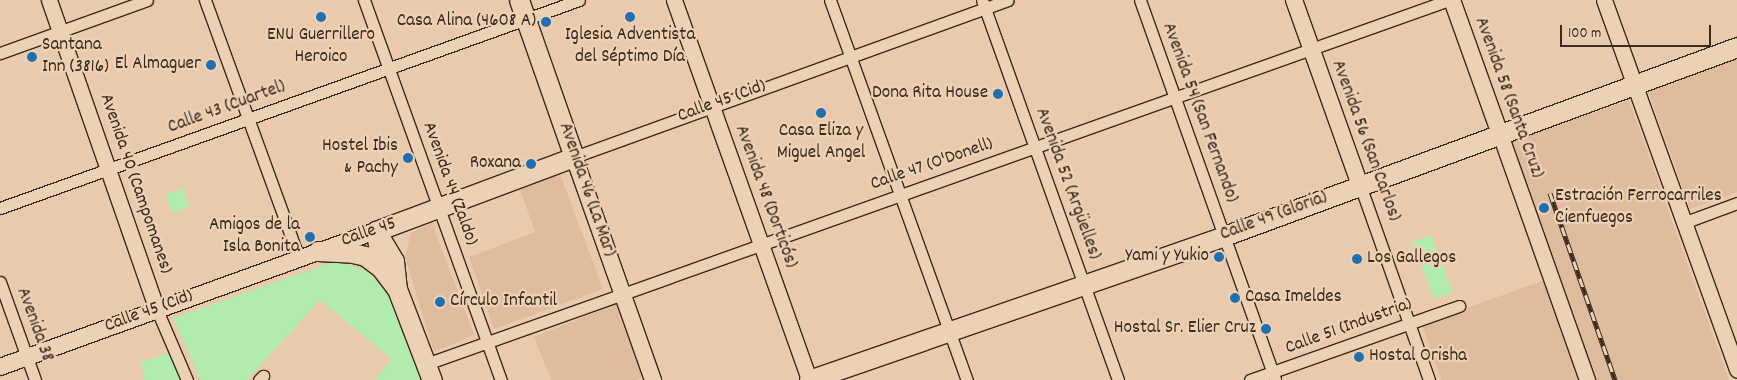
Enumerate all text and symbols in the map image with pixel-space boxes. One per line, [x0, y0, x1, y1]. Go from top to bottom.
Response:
marker: ENU Guerrillero Heroico [315, 11, 327, 23]
place label: Casa Alina (4608 A) [397, 11, 536, 33]
marker: Iglesia Adventista del Séptimo Día [624, 11, 636, 23]
street label: Avenida 58 (Santa Cruz) [1468, 14, 1548, 182]
scale bar [1562, 15, 1713, 47]
marker: Casa Alina (4608 A) [540, 16, 552, 28]
street label: Avenida 54 (San Fernando) [1156, 20, 1242, 206]
text: 100 m [1568, 23, 1601, 45]
place label: ENU Guerrillero Heroico [267, 25, 375, 69]
place label: Iglesia Adventista del Séptimo Día [565, 25, 695, 69]
place label: Santana Inn (3816) [42, 35, 109, 79]
marker: Santana Inn (3816) [26, 51, 38, 63]
place label: El Almaguer [115, 54, 201, 76]
street label: Avenida 56 (San Carlos) [1325, 57, 1405, 225]
marker: El Almaguer [205, 59, 217, 71]
street label: Calle 45 (Cid) [675, 75, 769, 129]
street label: Calle 43 (Cuartel) [165, 76, 289, 140]
place label: Dona Rita House [872, 83, 988, 105]
marker: Dona Rita House [992, 88, 1004, 100]
street label: Avenida 40 (Campomanes) [93, 91, 177, 277]
street label: Avenida 52 (Argüelles) [1029, 105, 1105, 263]
marker: Casa Eliza y Miguel Angel [815, 107, 827, 119]
street label: Avenida 44 (Zaldo) [416, 119, 482, 249]
street label: Avenida 46 (La Mar) [552, 120, 620, 260]
place label: Casa Eliza y Miguel Angel [777, 121, 865, 165]
street label: Avenida 48 (Dorticós) [729, 122, 801, 272]
street label: Calle 47 (O'Donell) [868, 133, 996, 197]
place label: Hostel Ibis & Pachy [322, 136, 398, 180]
marker: Hostel Ibis & Pachy [402, 152, 414, 164]
place label: Roxana [470, 153, 521, 175]
marker: Roxana [525, 158, 537, 170]
place label: Estración Ferrocarriles Cienfuegos [1555, 186, 1722, 230]
street label: Calle 49 (Gloria) [1217, 187, 1331, 247]
marker: Estración Ferrocarriles Cienfuegos [1537, 201, 1551, 215]
street label: Calle 45 [338, 213, 400, 253]
place label: Amigos de la Isla Bonita [209, 215, 300, 259]
marker: Amigos de la Isla Bonita [304, 231, 316, 243]
place label: Yami y Yukio [1125, 246, 1209, 268]
place label: Los Gallegos [1367, 248, 1456, 270]
marker: Yami y Yukio [1213, 251, 1225, 263]
marker: Los Gallegos [1351, 253, 1363, 265]
street label: Avenida 38 [10, 285, 58, 365]
street label: Calle 45 (Cid) [102, 285, 196, 339]
place label: Casa Imeldes [1245, 287, 1342, 309]
place label: Círculo Infantil [450, 291, 557, 313]
marker: Casa Imeldes [1229, 292, 1241, 304]
street label: Calle 51 (Industria) [1283, 294, 1415, 360]
marker: Círculo Infantil [434, 296, 446, 308]
place label: Hostal Sr. Elier Cruz [1114, 318, 1256, 340]
marker: Hostal Sr. Elier Cruz [1260, 323, 1272, 335]
place label: Hostal Orisha [1369, 346, 1467, 368]
marker: Hostal Orisha [1353, 351, 1365, 363]

